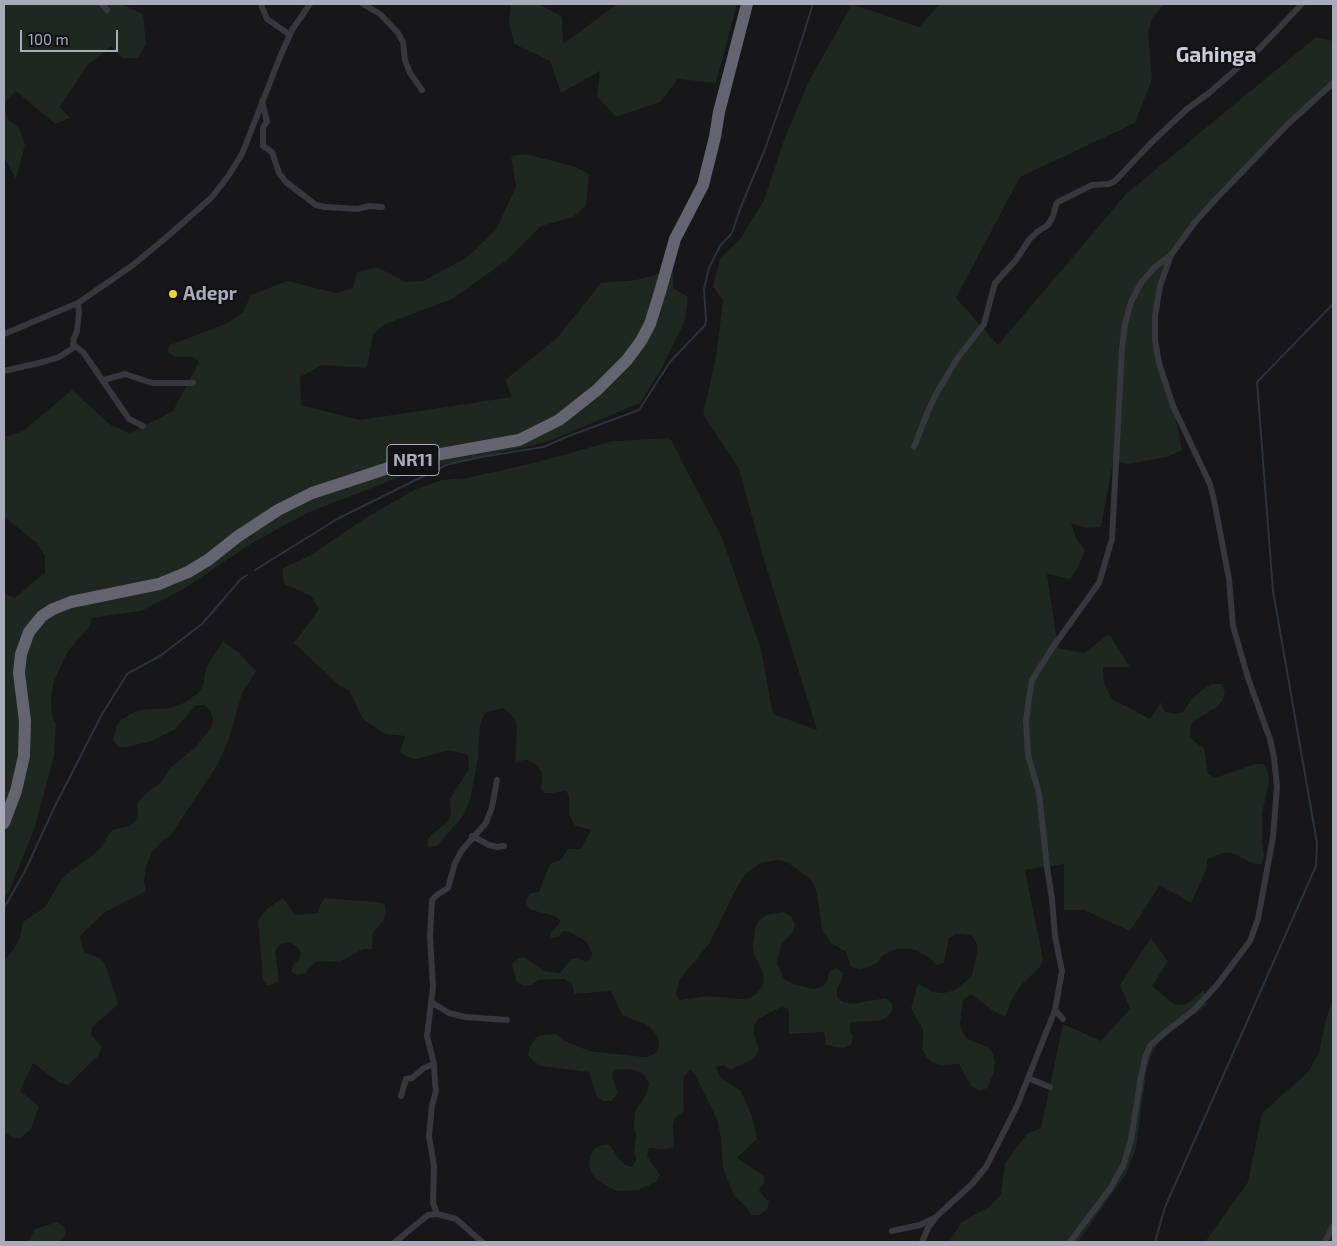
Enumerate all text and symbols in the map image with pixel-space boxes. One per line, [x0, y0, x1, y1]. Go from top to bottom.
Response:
scale bar [22, 20, 120, 52]
text: 100 m [28, 30, 69, 48]
district label: Gahinga [1176, 42, 1256, 68]
place label: Adepr [183, 283, 237, 305]
marker: Adepr [167, 288, 179, 300]
road number: NR11 [387, 444, 439, 476]

